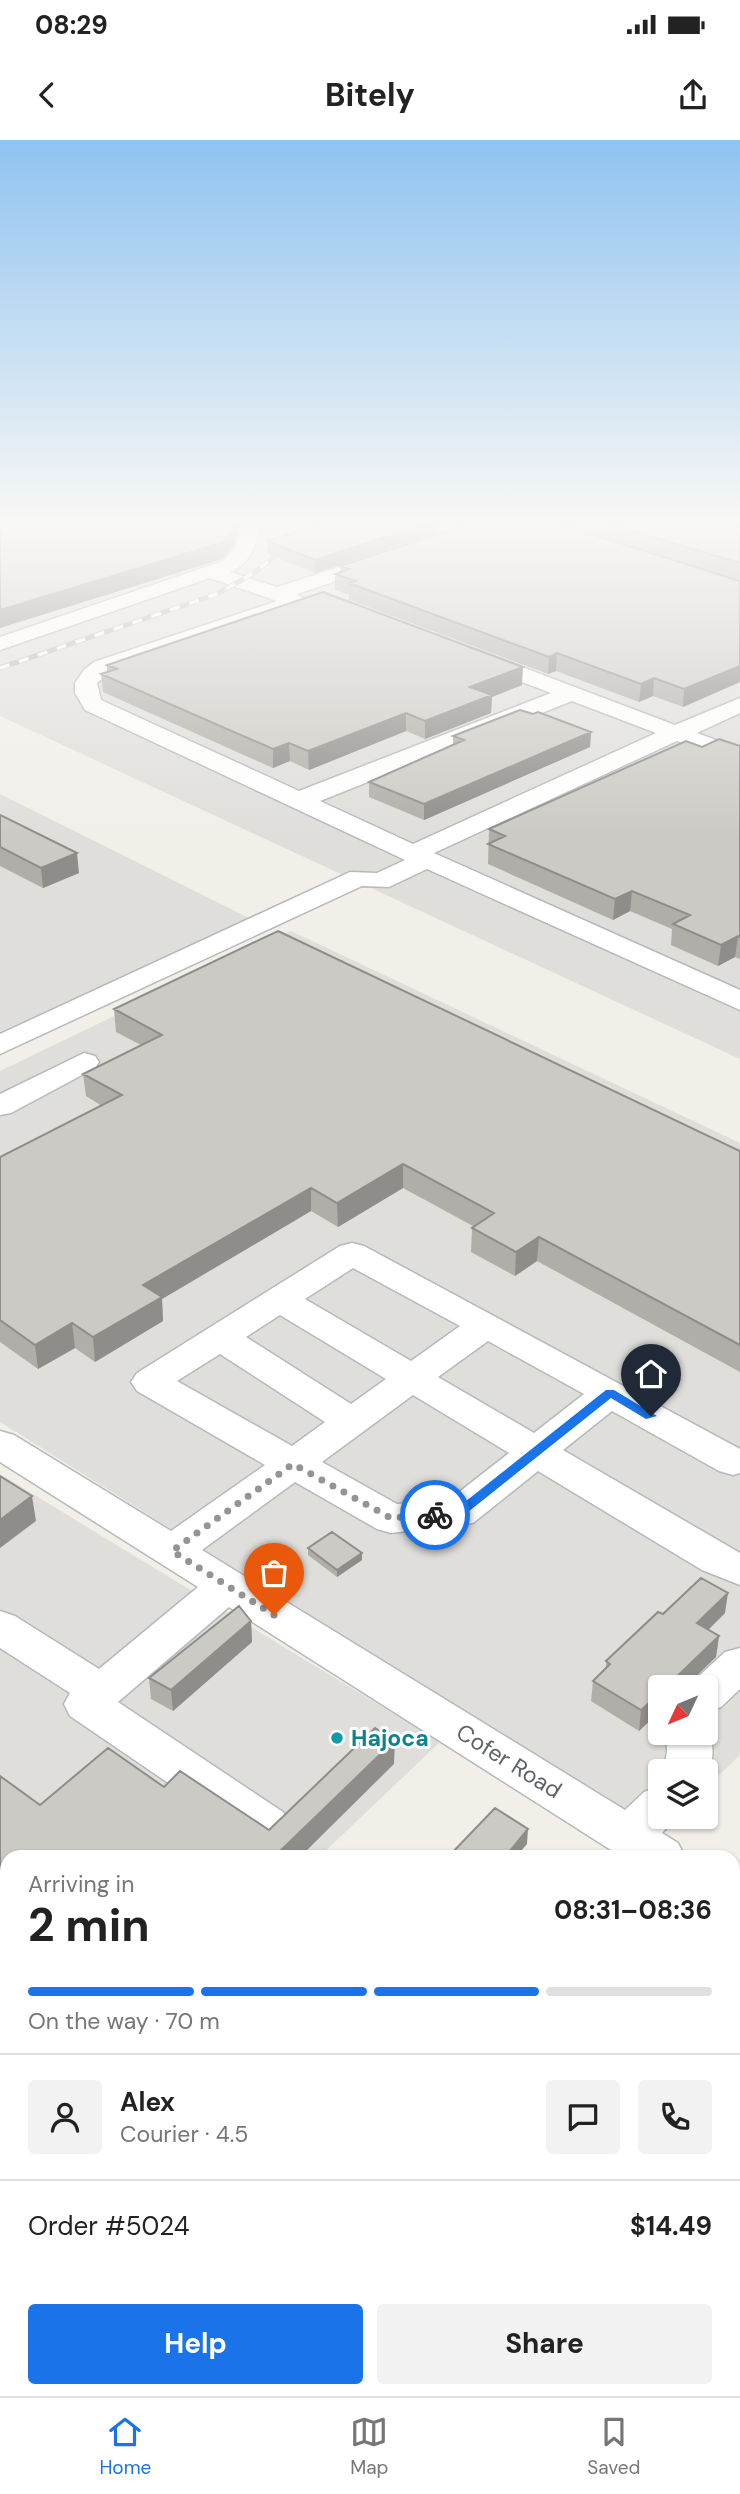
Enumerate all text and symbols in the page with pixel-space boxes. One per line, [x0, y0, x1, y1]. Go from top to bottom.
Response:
text: 08:29 [35, 8, 108, 42]
text: Bitely [325, 74, 415, 116]
icon: back [28, 76, 66, 114]
icon: share [674, 76, 712, 114]
pin [621, 1344, 681, 1416]
icon: home [632, 1355, 670, 1393]
courier [400, 1480, 470, 1550]
icon: bike [416, 1496, 454, 1534]
pin [244, 1543, 304, 1615]
icon: bag [255, 1554, 293, 1592]
north arrow [648, 1675, 718, 1745]
map controls [648, 1675, 718, 1829]
street label: Cofer Road [451, 1717, 567, 1805]
place label: Hajoca [351, 1723, 429, 1753]
marker: Hajoca [329, 1730, 345, 1746]
button: layers [648, 1759, 718, 1829]
text: Arriving in [28, 1869, 134, 1899]
text: 08:31–08:36 [554, 1893, 712, 1927]
text: 2 min [28, 1895, 150, 1955]
text: On the way · 70 m [28, 2006, 220, 2036]
button: person [28, 2080, 102, 2154]
button: chat [546, 2080, 620, 2154]
button: phone [638, 2080, 712, 2154]
text: Alex [120, 2085, 175, 2119]
text: Courier · 4.5 [120, 2119, 248, 2149]
text: Order #5024 [28, 2209, 189, 2243]
text: $14.49 [630, 2209, 712, 2243]
button: Help [28, 2304, 363, 2384]
button: Share [377, 2304, 712, 2384]
tab: Home [99, 2413, 151, 2480]
tab: Map [350, 2413, 388, 2480]
tab: Saved [587, 2413, 641, 2480]

